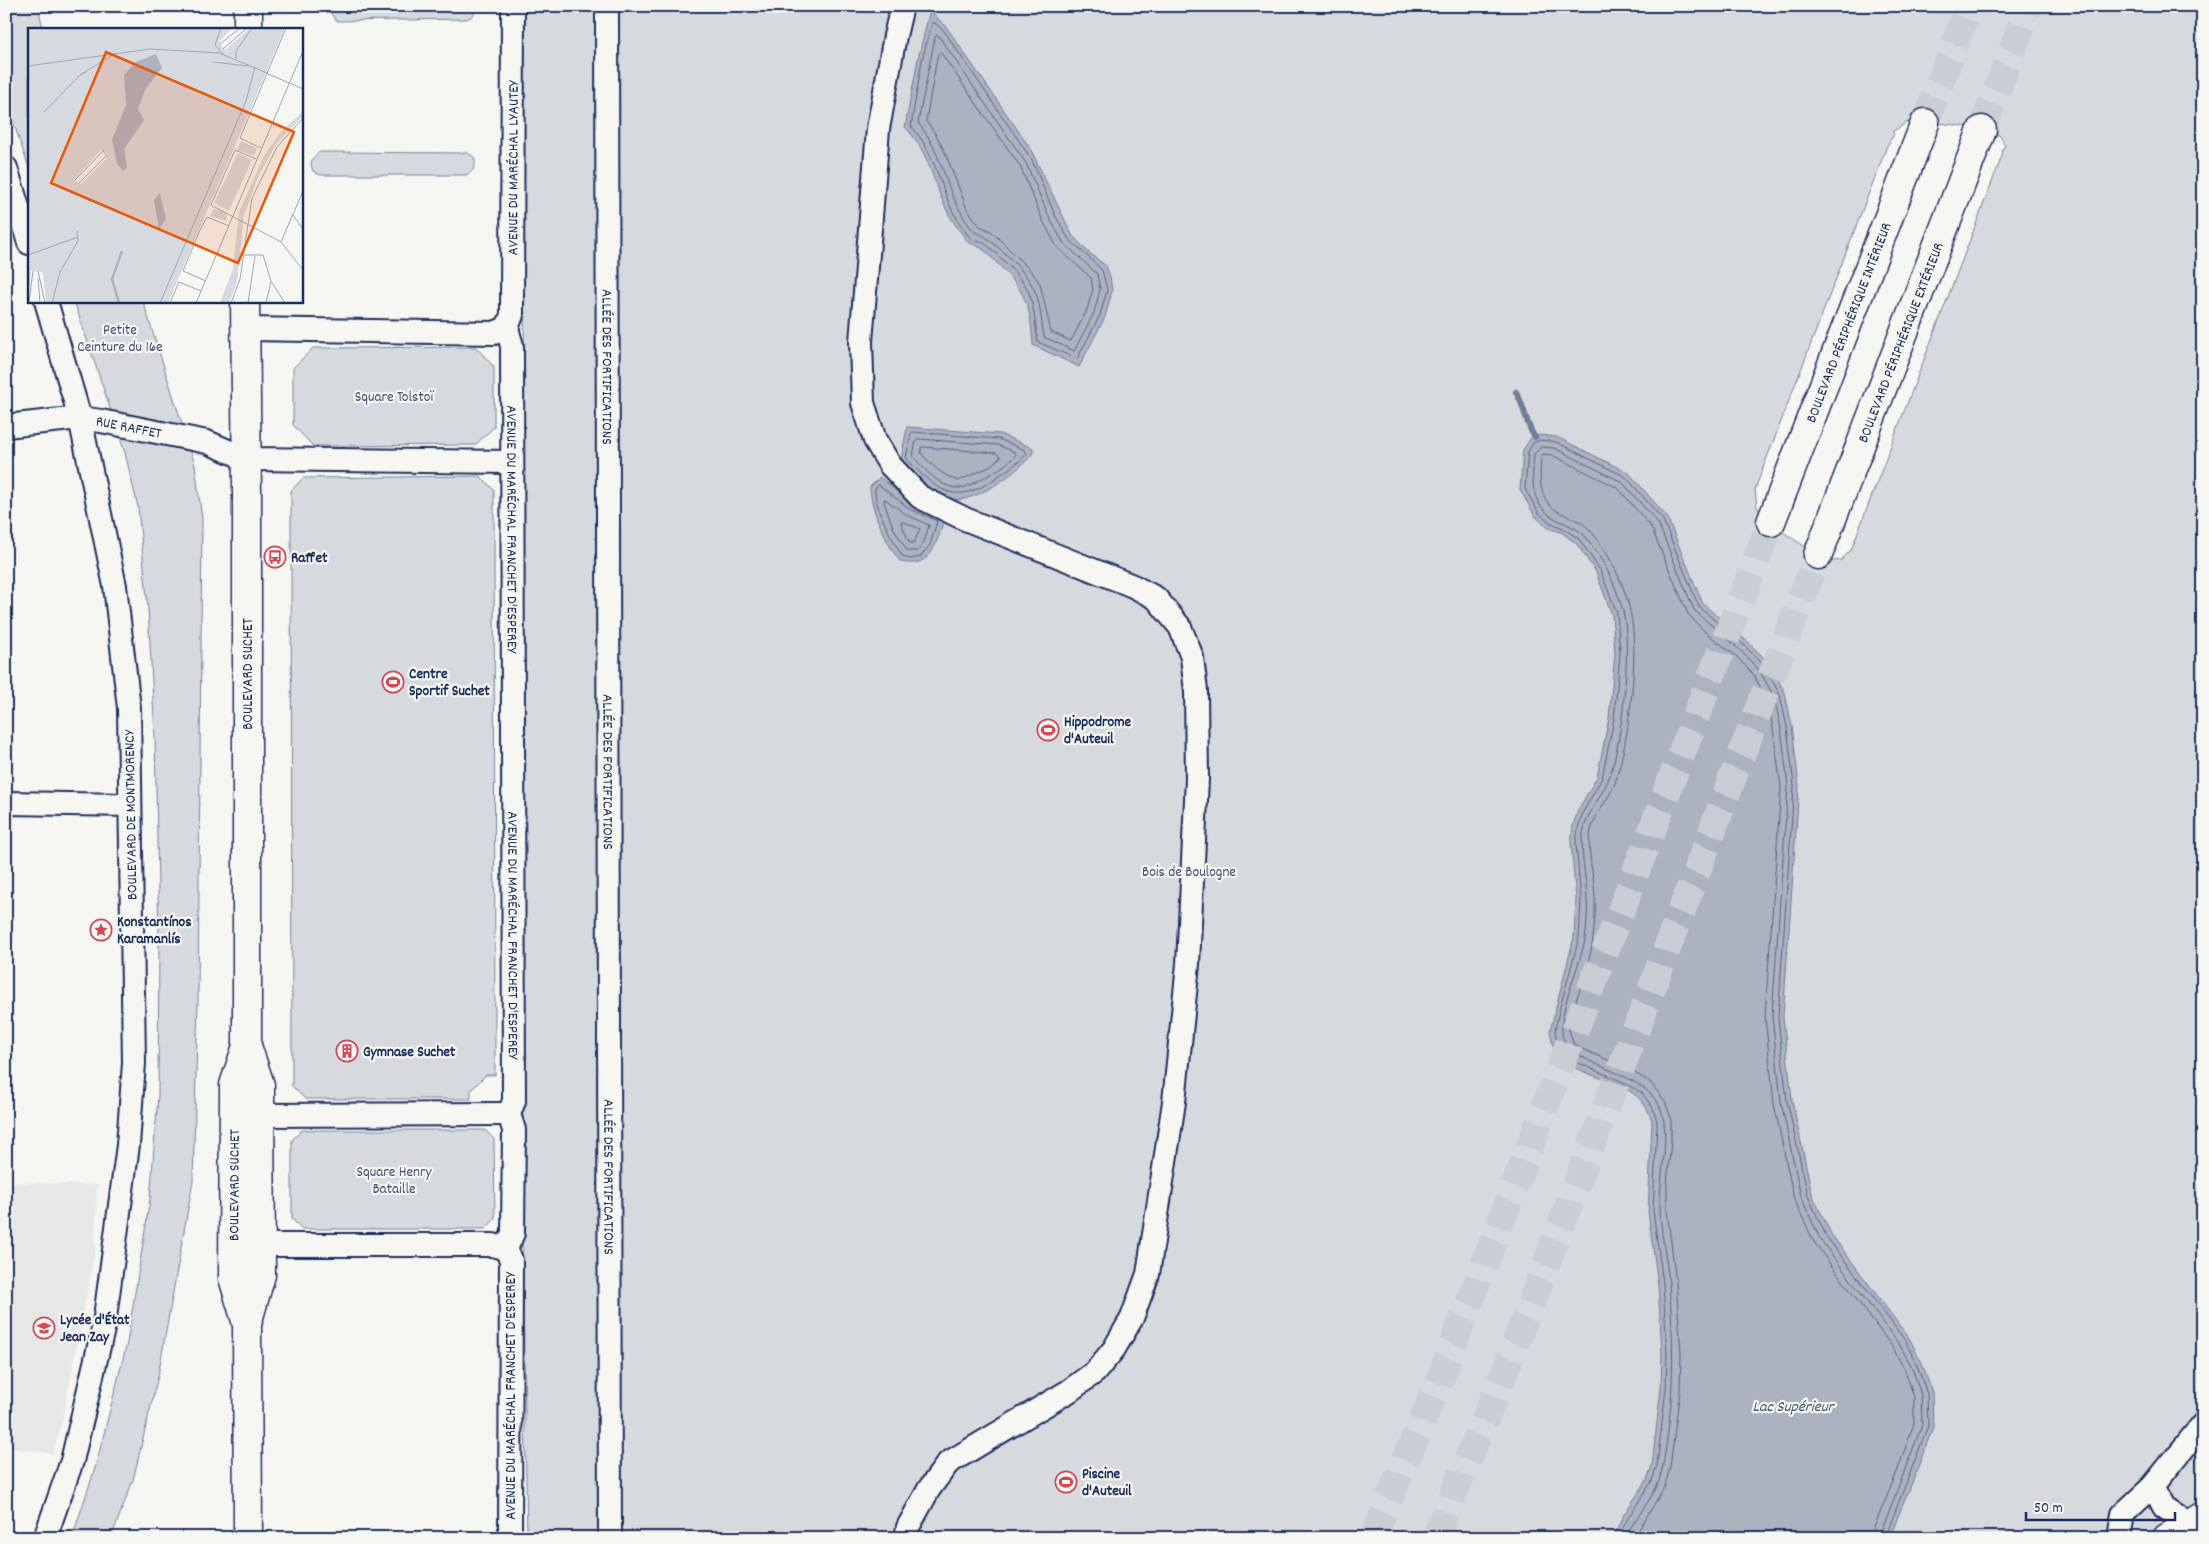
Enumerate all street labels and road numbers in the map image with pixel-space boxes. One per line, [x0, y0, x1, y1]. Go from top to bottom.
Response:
street label: AVENUE DU MARÉCHAL LYAUTEY [503, 80, 526, 255]
street label: BOULEVARD PÉRIPHÉRIQUE INTÉRIEUR [1801, 220, 1899, 426]
street label: BOULEVARD PÉRIPHÉRIQUE EXTÉRIEUR [1853, 240, 1951, 446]
street label: ALLÉE DES FORTIFICATIONS [595, 289, 617, 445]
street label: AVENUE DU MARÉCHAL FRANCHET D'ESPEREY [499, 405, 522, 654]
street label: RUE RAFFET [94, 411, 163, 446]
street label: BOULEVARD SUCHET [238, 618, 260, 730]
street label: ALLÉE DES FORTIFICATIONS [595, 694, 618, 850]
street label: BOULEVARD DE MONTMORENCY [120, 729, 144, 900]
street label: AVENUE DU MARÉCHAL FRANCHET D'ESPEREY [500, 811, 523, 1060]
street label: ALLÉE DES FORTIFICATIONS [596, 1099, 618, 1255]
street label: BOULEVARD SUCHET [224, 1129, 247, 1241]
street label: AVENUE DU MARÉCHAL FRANCHET D'ESPEREY [501, 1272, 523, 1520]

